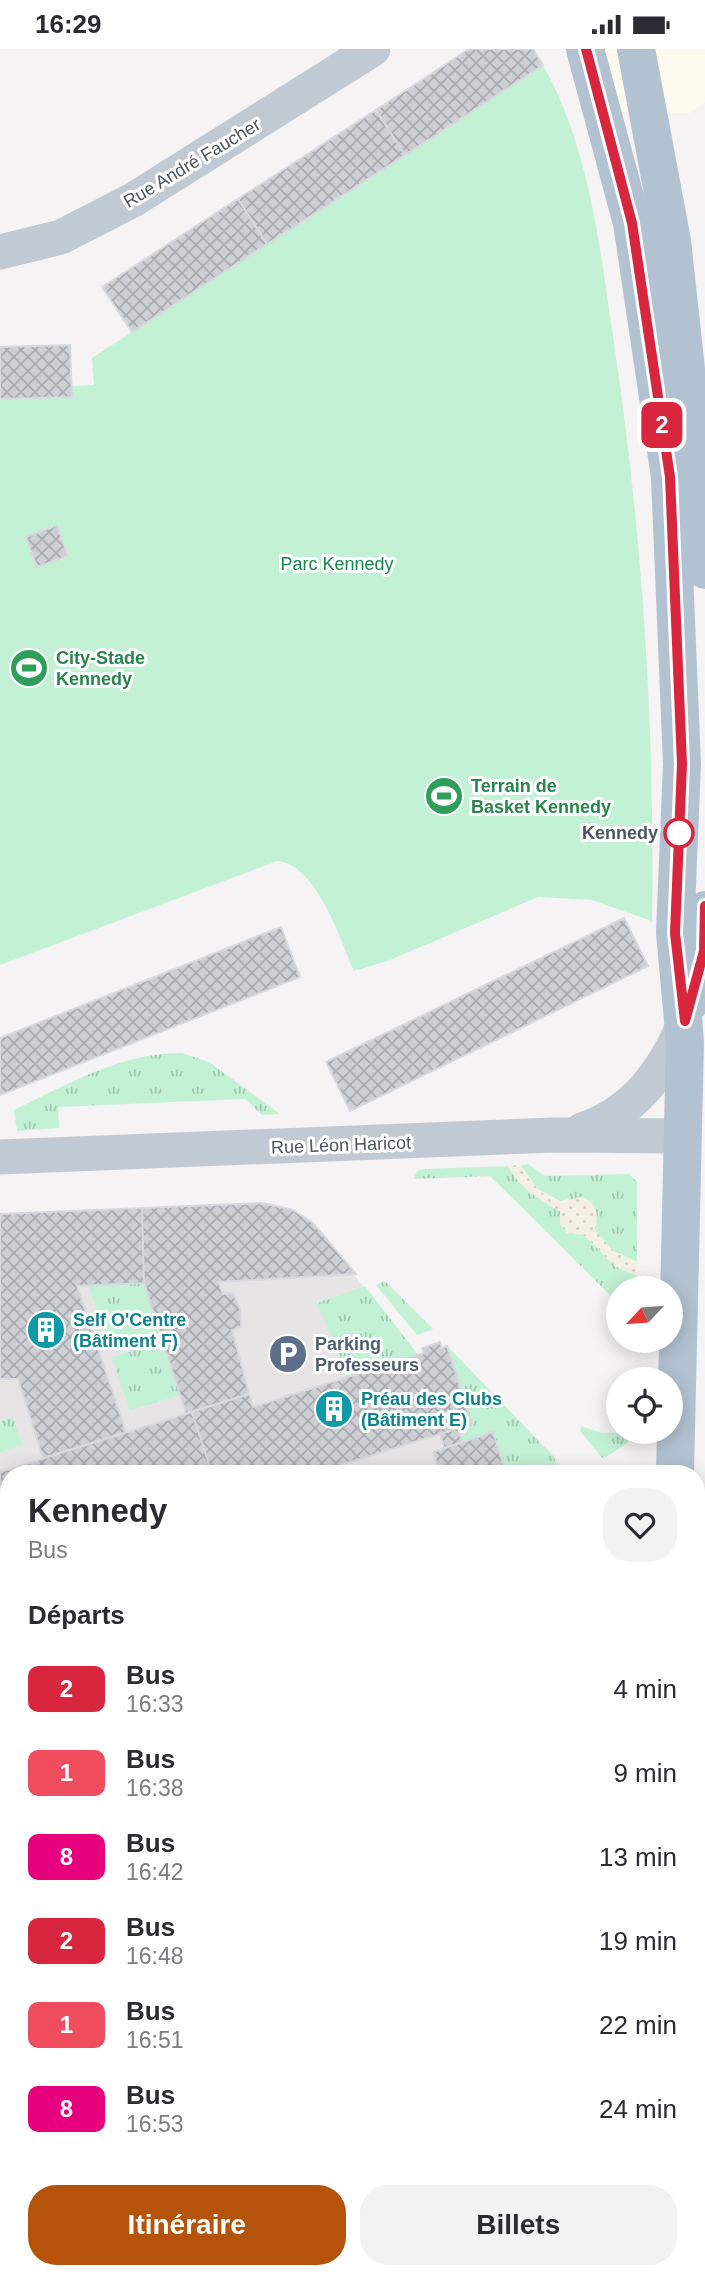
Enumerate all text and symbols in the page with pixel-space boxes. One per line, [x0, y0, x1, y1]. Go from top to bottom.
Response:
text: 16:29 [35, 9, 102, 39]
street label: Rue André Faucher [120, 114, 264, 212]
line badge: 2 [639, 402, 685, 448]
text: 2 [655, 411, 669, 438]
park label: Parc Kennedy [280, 554, 394, 574]
sports icon: City-Stade Kennedy [8, 647, 50, 689]
place label: City-Stade Kennedy [56, 648, 145, 689]
sports icon: Terrain de Basket Kennedy [423, 775, 465, 817]
place label: Terrain de Basket Kennedy [471, 776, 611, 817]
marker: Kennedy [664, 818, 694, 848]
place label: Kennedy [582, 823, 658, 843]
street label: Rue Léon Haricot [271, 1133, 411, 1157]
north arrow [606, 1276, 682, 1353]
map controls [606, 1276, 683, 1444]
building icon: Self O'Centre (Bâtiment F) [25, 1309, 67, 1351]
place label: Self O'Centre (Bâtiment F) [73, 1310, 186, 1351]
parking icon: Parking Professeurs [267, 1333, 309, 1375]
place label: Parking Professeurs [315, 1334, 419, 1375]
button: locate [606, 1367, 683, 1444]
building icon: Préau des Clubs (Bâtiment E) [313, 1388, 355, 1430]
place label: Préau des Clubs (Bâtiment E) [361, 1389, 502, 1430]
button: heart [603, 1488, 677, 1562]
text: Kennedy [28, 1492, 167, 1529]
text: Bus [28, 1537, 68, 1563]
text: Départs [28, 1600, 125, 1630]
text: Bus [126, 1660, 175, 1690]
text: 4 min [613, 1674, 677, 1704]
text: 2 [60, 1675, 73, 1702]
text: 16:33 [126, 1691, 184, 1717]
text: Bus [126, 1744, 175, 1774]
text: 9 min [613, 1758, 677, 1788]
text: 1 [60, 1759, 73, 1786]
text: 16:38 [126, 1775, 184, 1801]
text: Bus [126, 1828, 175, 1858]
text: 13 min [599, 1842, 677, 1872]
text: 8 [60, 1843, 73, 1870]
text: 16:42 [126, 1859, 184, 1885]
text: Bus [126, 1912, 175, 1942]
text: 19 min [599, 1926, 677, 1956]
text: 2 [60, 1927, 73, 1954]
text: 16:48 [126, 1943, 184, 1969]
text: Bus [126, 1996, 175, 2026]
text: 22 min [599, 2010, 677, 2040]
text: 1 [60, 2011, 73, 2038]
text: 16:51 [126, 2027, 184, 2053]
text: Bus [126, 2080, 175, 2110]
text: 24 min [599, 2094, 677, 2124]
text: 8 [60, 2095, 73, 2122]
text: 16:53 [126, 2111, 184, 2137]
button: Itinéraire [28, 2185, 346, 2265]
button: Billets [360, 2185, 677, 2265]

